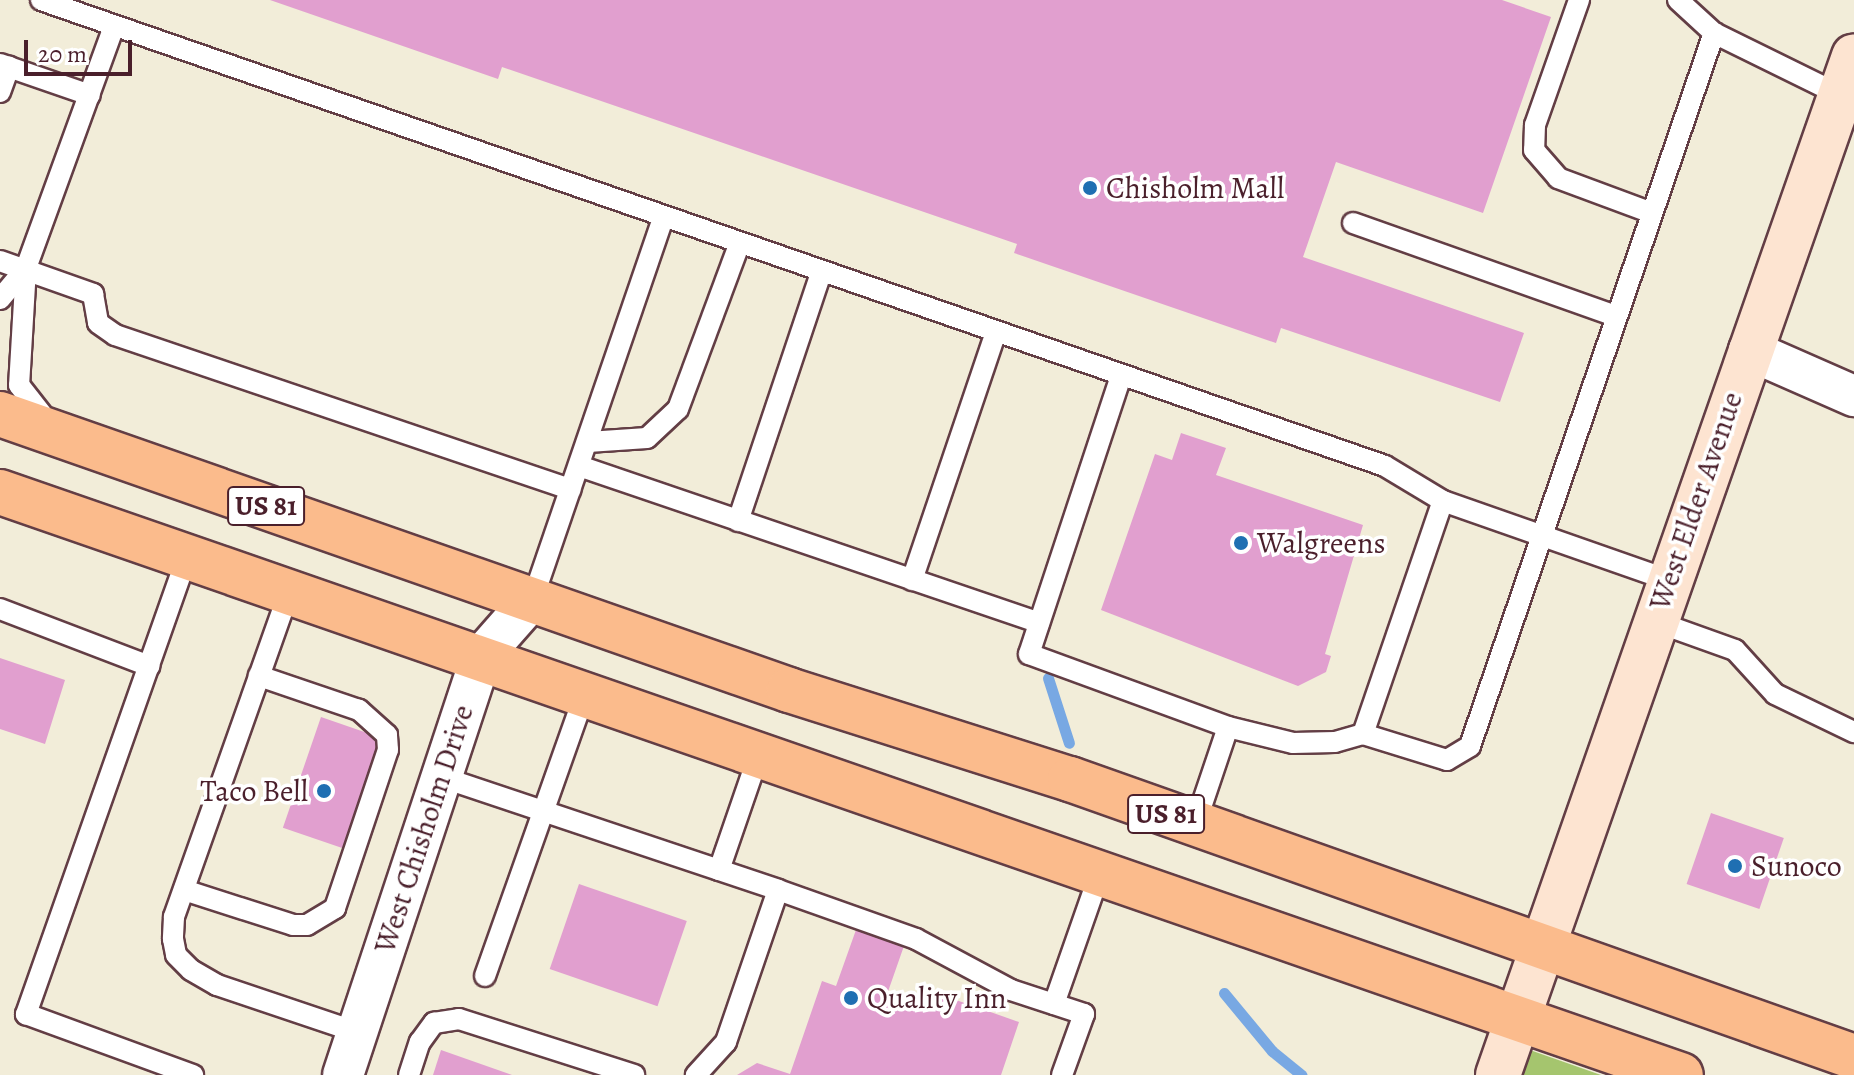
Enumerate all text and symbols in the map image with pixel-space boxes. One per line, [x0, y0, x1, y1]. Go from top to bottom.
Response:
scale bar [28, 24, 136, 74]
text: 20 m [38, 38, 87, 70]
place label: Chisholm Mall [1106, 170, 1284, 206]
marker: Chisholm Mall [1081, 179, 1099, 197]
street label: West Elder Avenue [1642, 387, 1750, 615]
road number: US 81 [226, 482, 306, 530]
place label: Walgreens [1257, 525, 1385, 561]
marker: Walgreens [1232, 534, 1250, 552]
street label: West Chisholm Drive [367, 700, 481, 958]
place label: Taco Bell [200, 773, 308, 809]
marker: Taco Bell [315, 782, 333, 800]
road number: US 81 [1126, 790, 1206, 838]
place label: Sunoco [1751, 848, 1842, 884]
marker: Sunoco [1726, 857, 1744, 875]
place label: Quality Inn [867, 980, 1007, 1016]
marker: Quality Inn [842, 989, 860, 1007]

